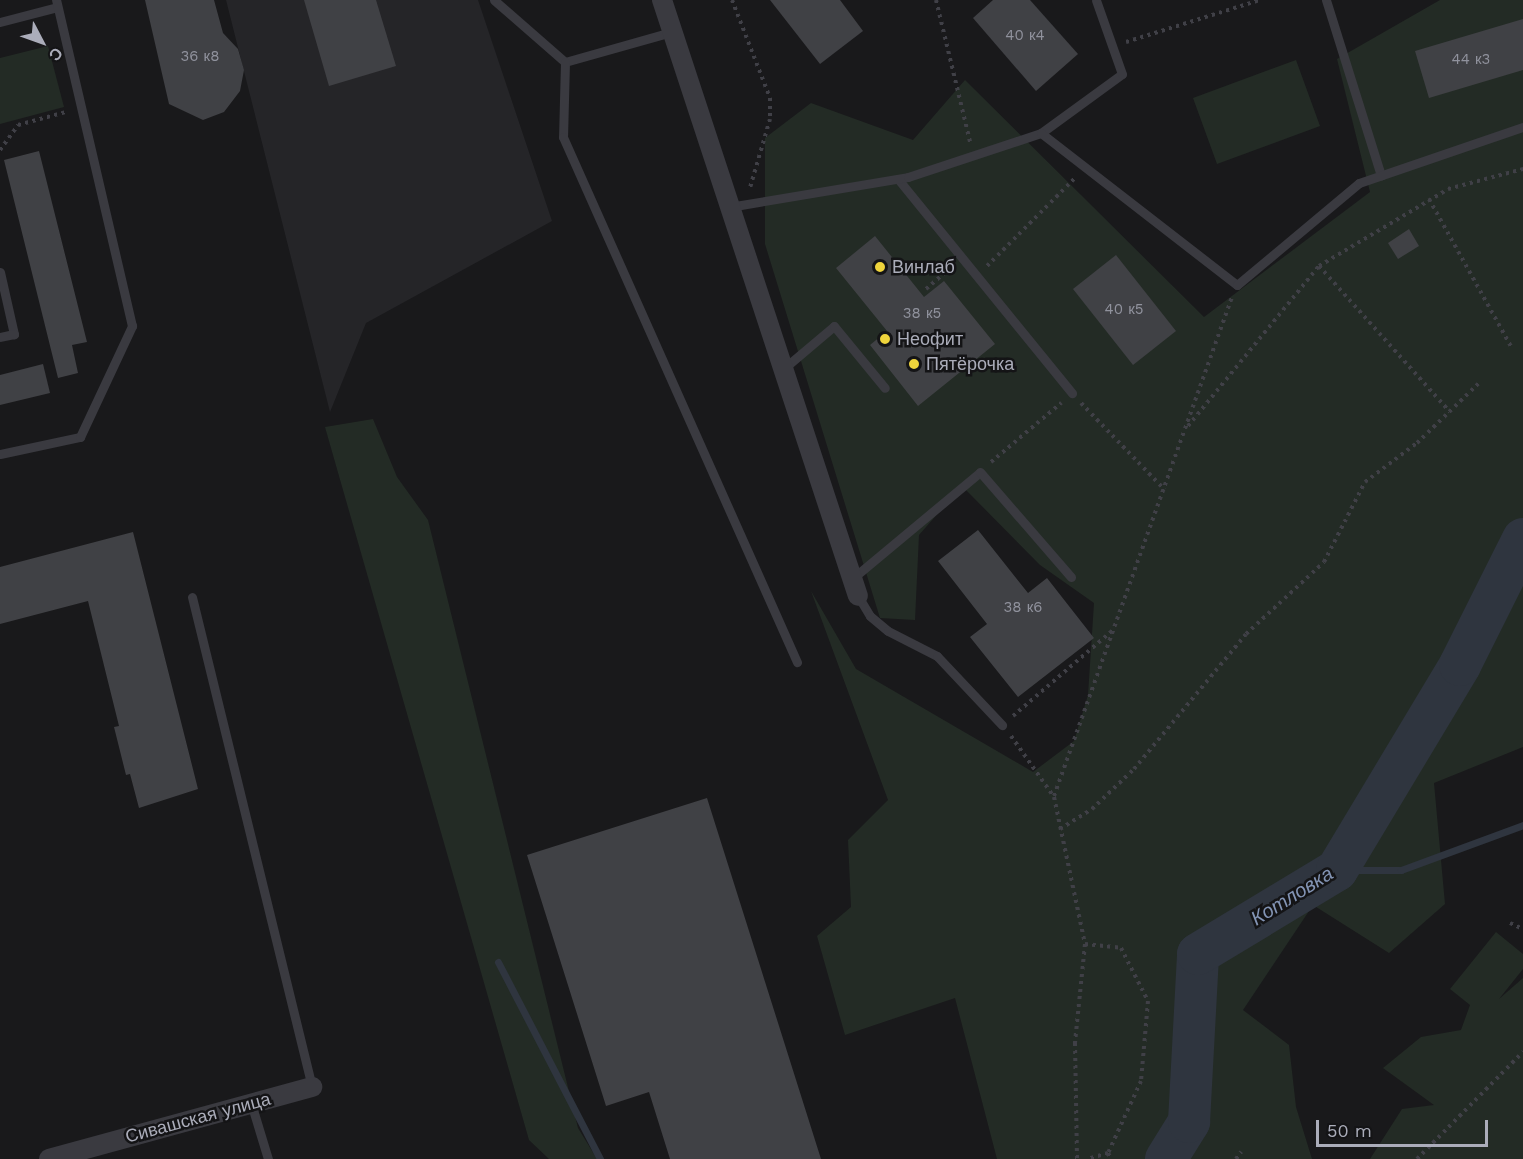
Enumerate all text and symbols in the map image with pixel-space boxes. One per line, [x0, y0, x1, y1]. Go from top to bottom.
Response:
north arrow [12, 12, 72, 72]
house number: 40 к4 [1005, 27, 1045, 45]
text: С [45, 44, 67, 65]
house number: 36 к8 [181, 48, 219, 66]
house number: 44 к3 [1452, 51, 1490, 69]
place label: Винлаб [892, 256, 955, 278]
marker: Винлаб [873, 260, 887, 274]
house number: 40 к5 [1105, 301, 1143, 319]
house number: 38 к5 [903, 305, 941, 323]
place label: Неофит [897, 328, 963, 350]
marker: Неофит [878, 332, 892, 346]
place label: Пятёрочка [926, 353, 1014, 375]
marker: Пятёрочка [907, 357, 921, 371]
house number: 38 к6 [1004, 599, 1042, 617]
water label: Котловка [1246, 861, 1338, 931]
street label: Сивашская улица [123, 1088, 273, 1148]
scale bar [1319, 1108, 1492, 1146]
text: 50 m [1327, 1120, 1372, 1141]

